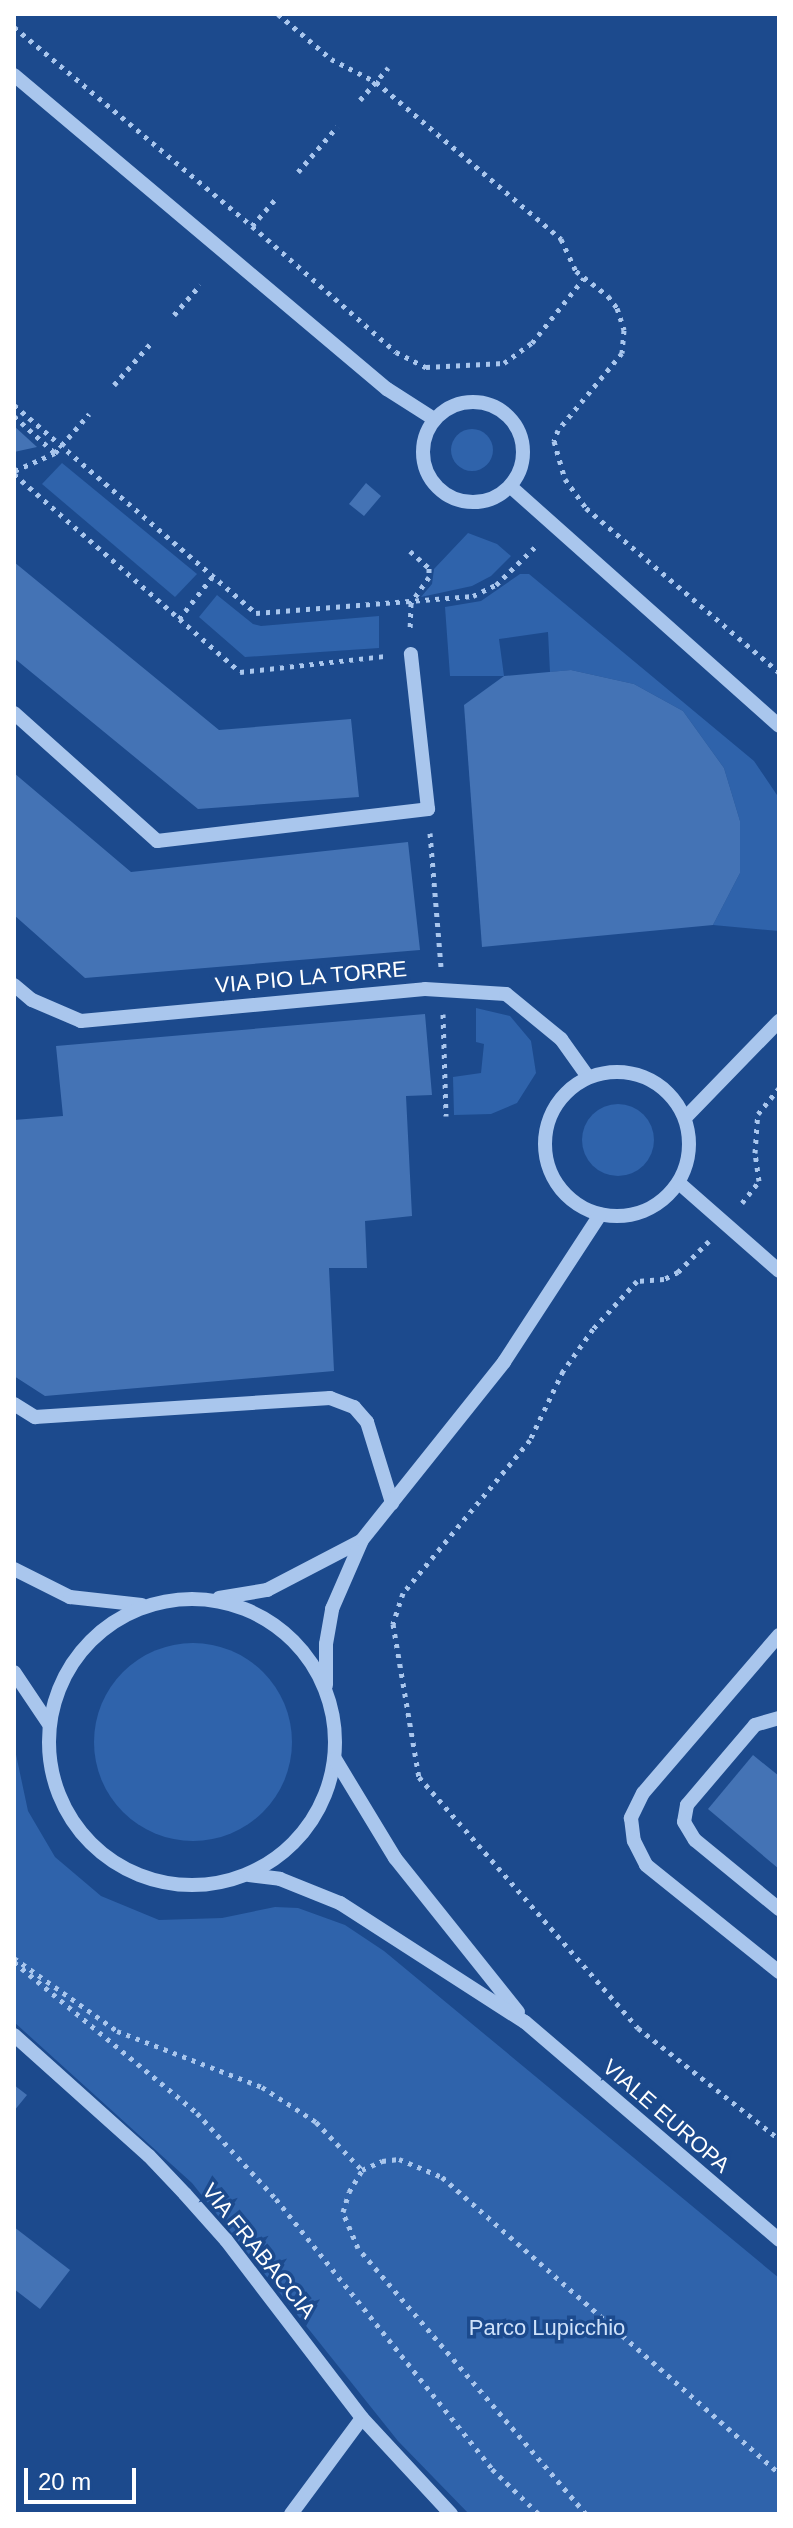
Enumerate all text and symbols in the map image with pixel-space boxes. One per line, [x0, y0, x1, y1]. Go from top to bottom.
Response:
street label: VIA PIO LA TORRE [213, 955, 409, 999]
street label: VIALE EUROPA [597, 2054, 735, 2178]
street label: VIA FRABACCIA [196, 2178, 322, 2324]
park label: Parco Lupicchio [469, 2315, 625, 2341]
scale bar [28, 2452, 140, 2502]
text: 20 m [38, 2468, 91, 2495]

